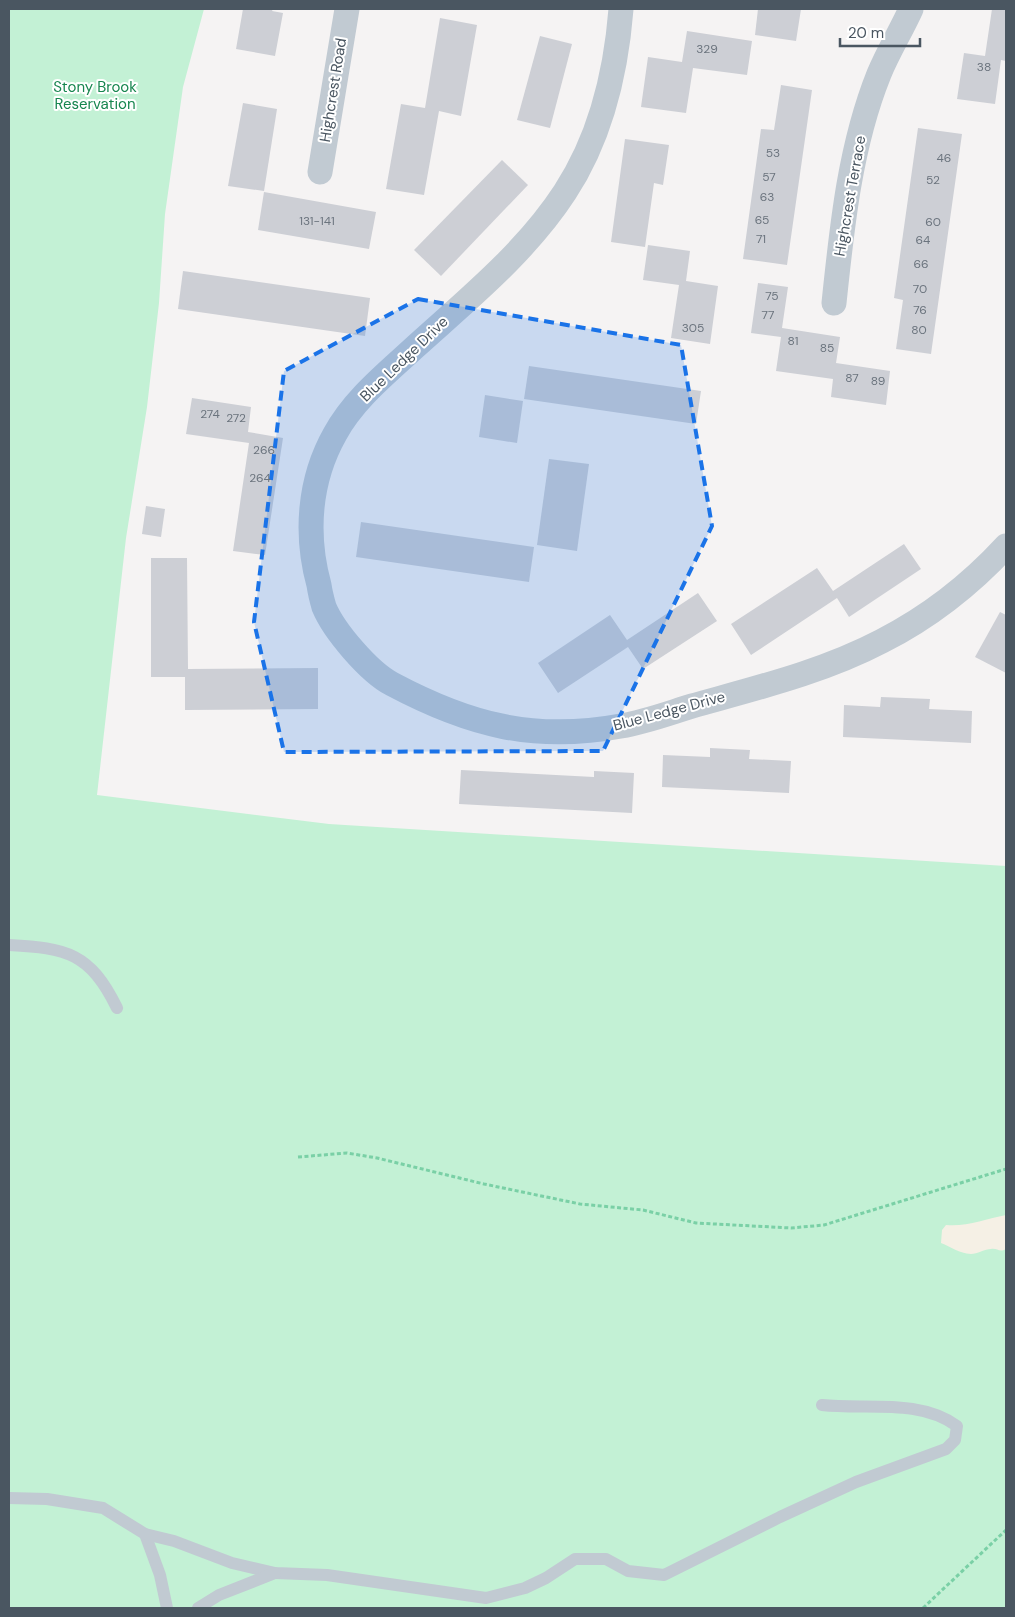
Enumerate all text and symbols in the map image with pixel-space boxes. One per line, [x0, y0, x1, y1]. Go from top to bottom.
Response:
scale bar [840, 15, 920, 47]
text: 20 m [848, 23, 884, 43]
street label: Highcrest Road [315, 36, 351, 144]
house number: 329 [696, 41, 718, 57]
house number: 38 [977, 59, 991, 75]
park label: Stony Brook Reservation [53, 77, 137, 114]
street label: Highcrest Terrace [830, 134, 870, 258]
house number: 53 [766, 145, 780, 161]
house number: 46 [937, 150, 951, 166]
house number: 57 [762, 169, 776, 185]
house number: 52 [926, 172, 940, 188]
house number: 63 [760, 189, 774, 205]
house number: 65 [755, 212, 769, 228]
house number: 131-141 [299, 213, 335, 229]
house number: 60 [925, 214, 941, 230]
house number: 71 [756, 231, 766, 247]
house number: 64 [916, 232, 930, 248]
house number: 66 [913, 256, 929, 272]
house number: 70 [913, 281, 927, 297]
house number: 75 [765, 288, 779, 304]
house number: 76 [913, 302, 927, 318]
house number: 77 [762, 307, 774, 323]
street label: Blue Ledge Drive [356, 312, 452, 406]
house number: 305 [682, 320, 704, 336]
house number: 80 [911, 322, 927, 338]
house number: 81 [788, 333, 798, 349]
house number: 85 [820, 340, 834, 356]
house number: 87 [845, 370, 859, 386]
house number: 89 [871, 373, 885, 389]
house number: 274 [200, 406, 220, 422]
house number: 272 [226, 410, 246, 426]
house number: 266 [253, 442, 275, 458]
house number: 264 [249, 470, 271, 486]
street label: Blue Ledge Drive [611, 686, 727, 736]

